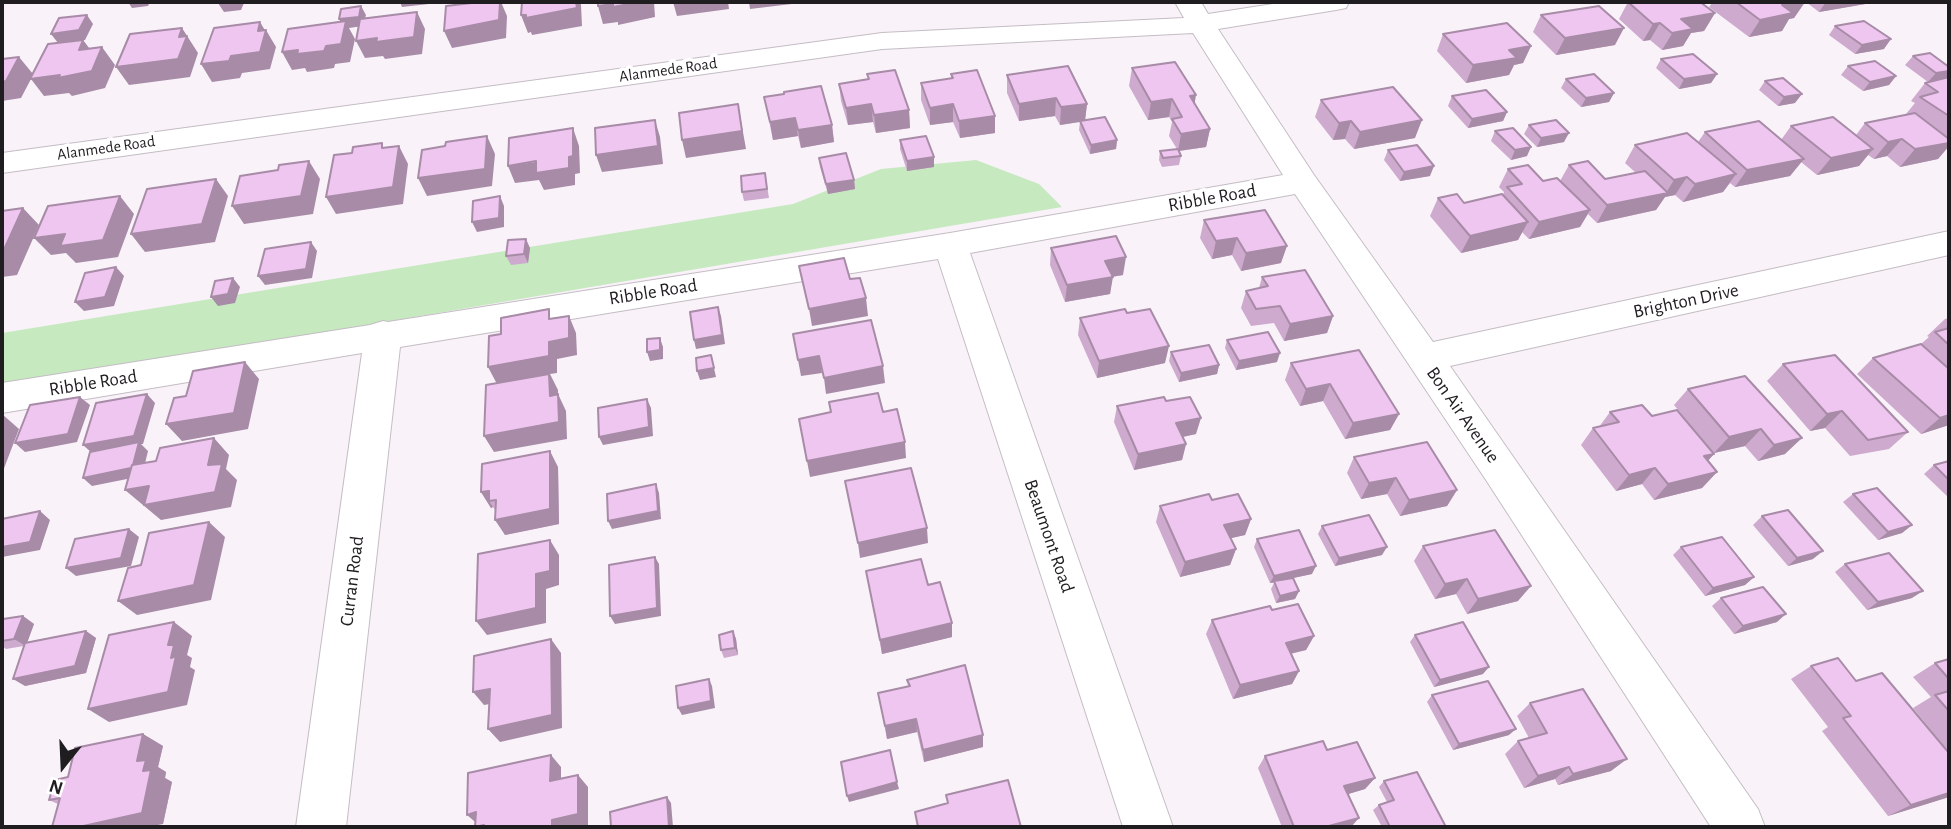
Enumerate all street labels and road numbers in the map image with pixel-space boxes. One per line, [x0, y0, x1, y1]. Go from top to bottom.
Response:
street label: Alanmede Road [618, 54, 718, 86]
street label: Alanmede Road [56, 132, 156, 164]
street label: Ribble Road [1166, 179, 1258, 217]
street label: Ribble Road [607, 274, 699, 310]
street label: Brighton Drive [1631, 279, 1741, 323]
street label: Bon Air Avenue [1421, 362, 1505, 468]
street label: Ribble Road [47, 365, 139, 401]
street label: Beaumont Road [1019, 476, 1079, 596]
street label: Curran Road [335, 535, 369, 627]

